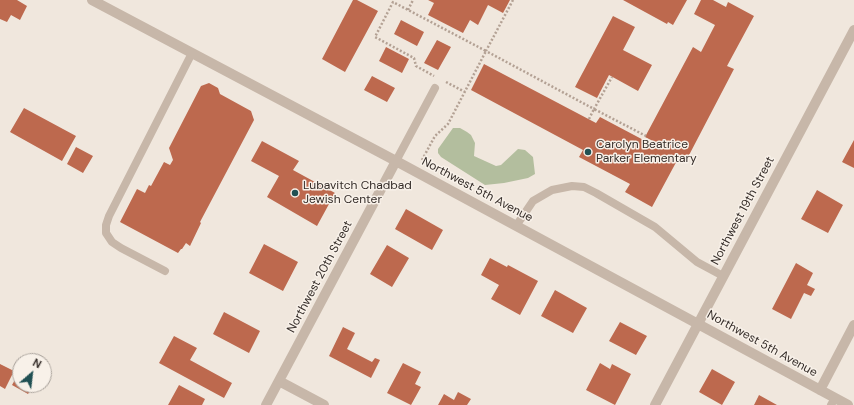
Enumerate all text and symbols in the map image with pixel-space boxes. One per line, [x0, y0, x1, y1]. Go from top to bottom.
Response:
place label: Carolyn Beatrice Parker Elementary [596, 138, 697, 166]
marker: Carolyn Beatrice Parker Elementary [583, 147, 593, 157]
street label: Northwest 19th Street [708, 154, 778, 268]
street label: Northwest 5th Avenue [419, 155, 535, 225]
place label: Lubavitch Chadbad Jewish Center [303, 179, 412, 207]
marker: Lubavitch Chadbad Jewish Center [290, 188, 300, 198]
street label: Northwest 20th Street [284, 219, 356, 335]
street label: Northwest 5th Avenue [704, 308, 820, 380]
north arrow [12, 353, 52, 393]
text: N [30, 355, 44, 371]

